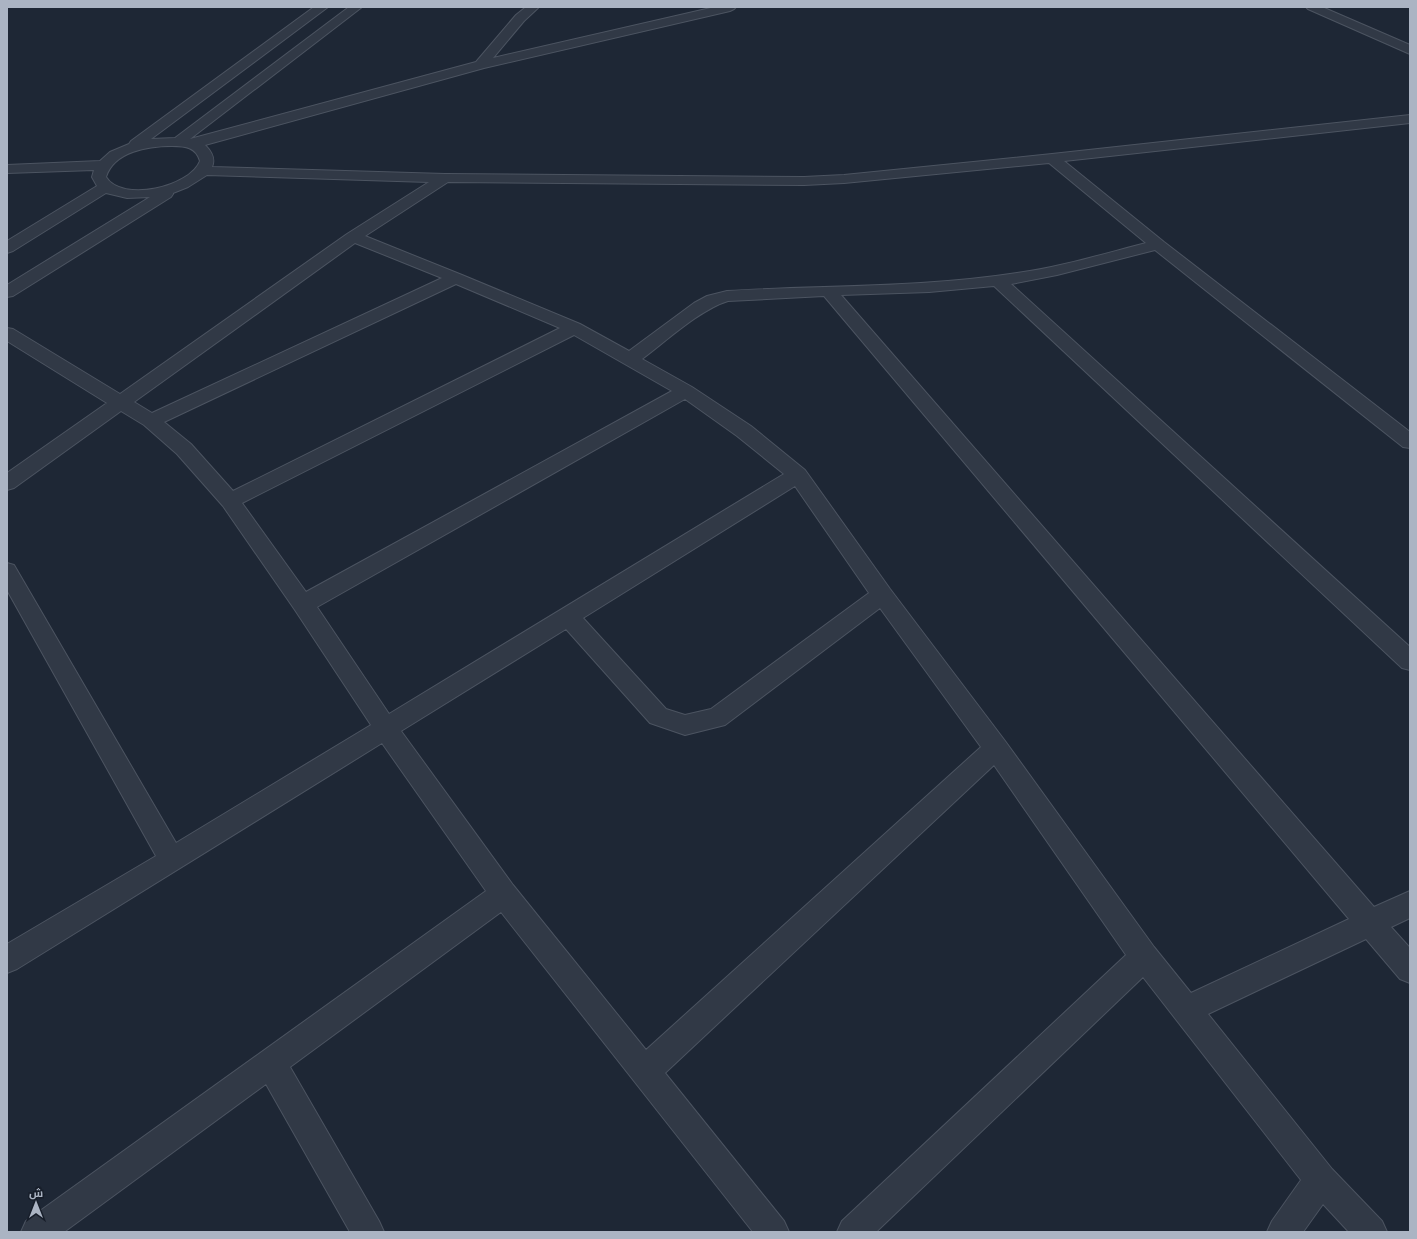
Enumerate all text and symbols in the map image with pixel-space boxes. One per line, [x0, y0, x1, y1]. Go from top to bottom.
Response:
north arrow [16, 1183, 56, 1223]
text: ش [29, 1186, 43, 1200]

